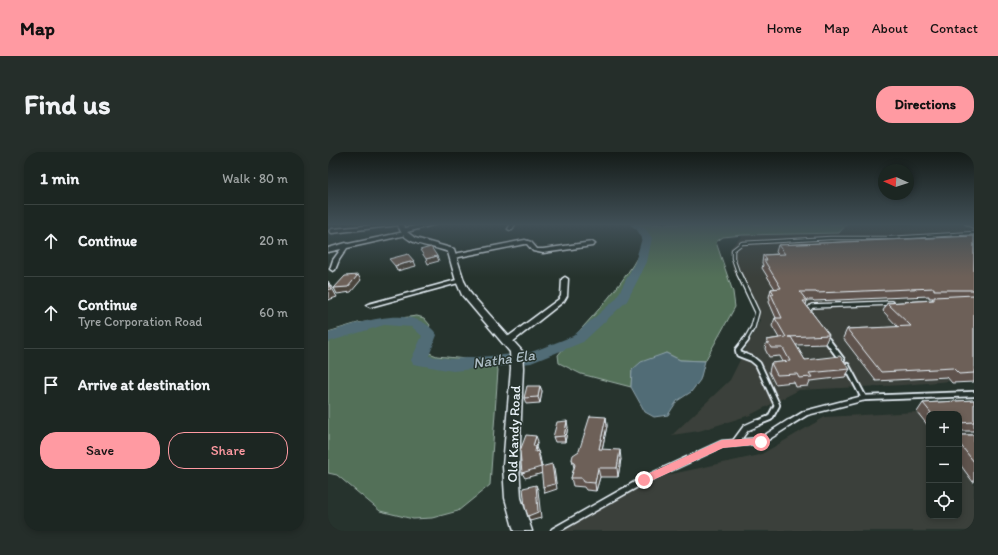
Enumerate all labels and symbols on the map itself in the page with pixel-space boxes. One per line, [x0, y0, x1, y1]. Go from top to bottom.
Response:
north arrow [878, 164, 914, 200]
water label: Natha Ela [472, 346, 536, 372]
street label: Old Kandy Road [504, 385, 524, 483]
route start [752, 433, 770, 451]
route end [635, 471, 653, 489]

